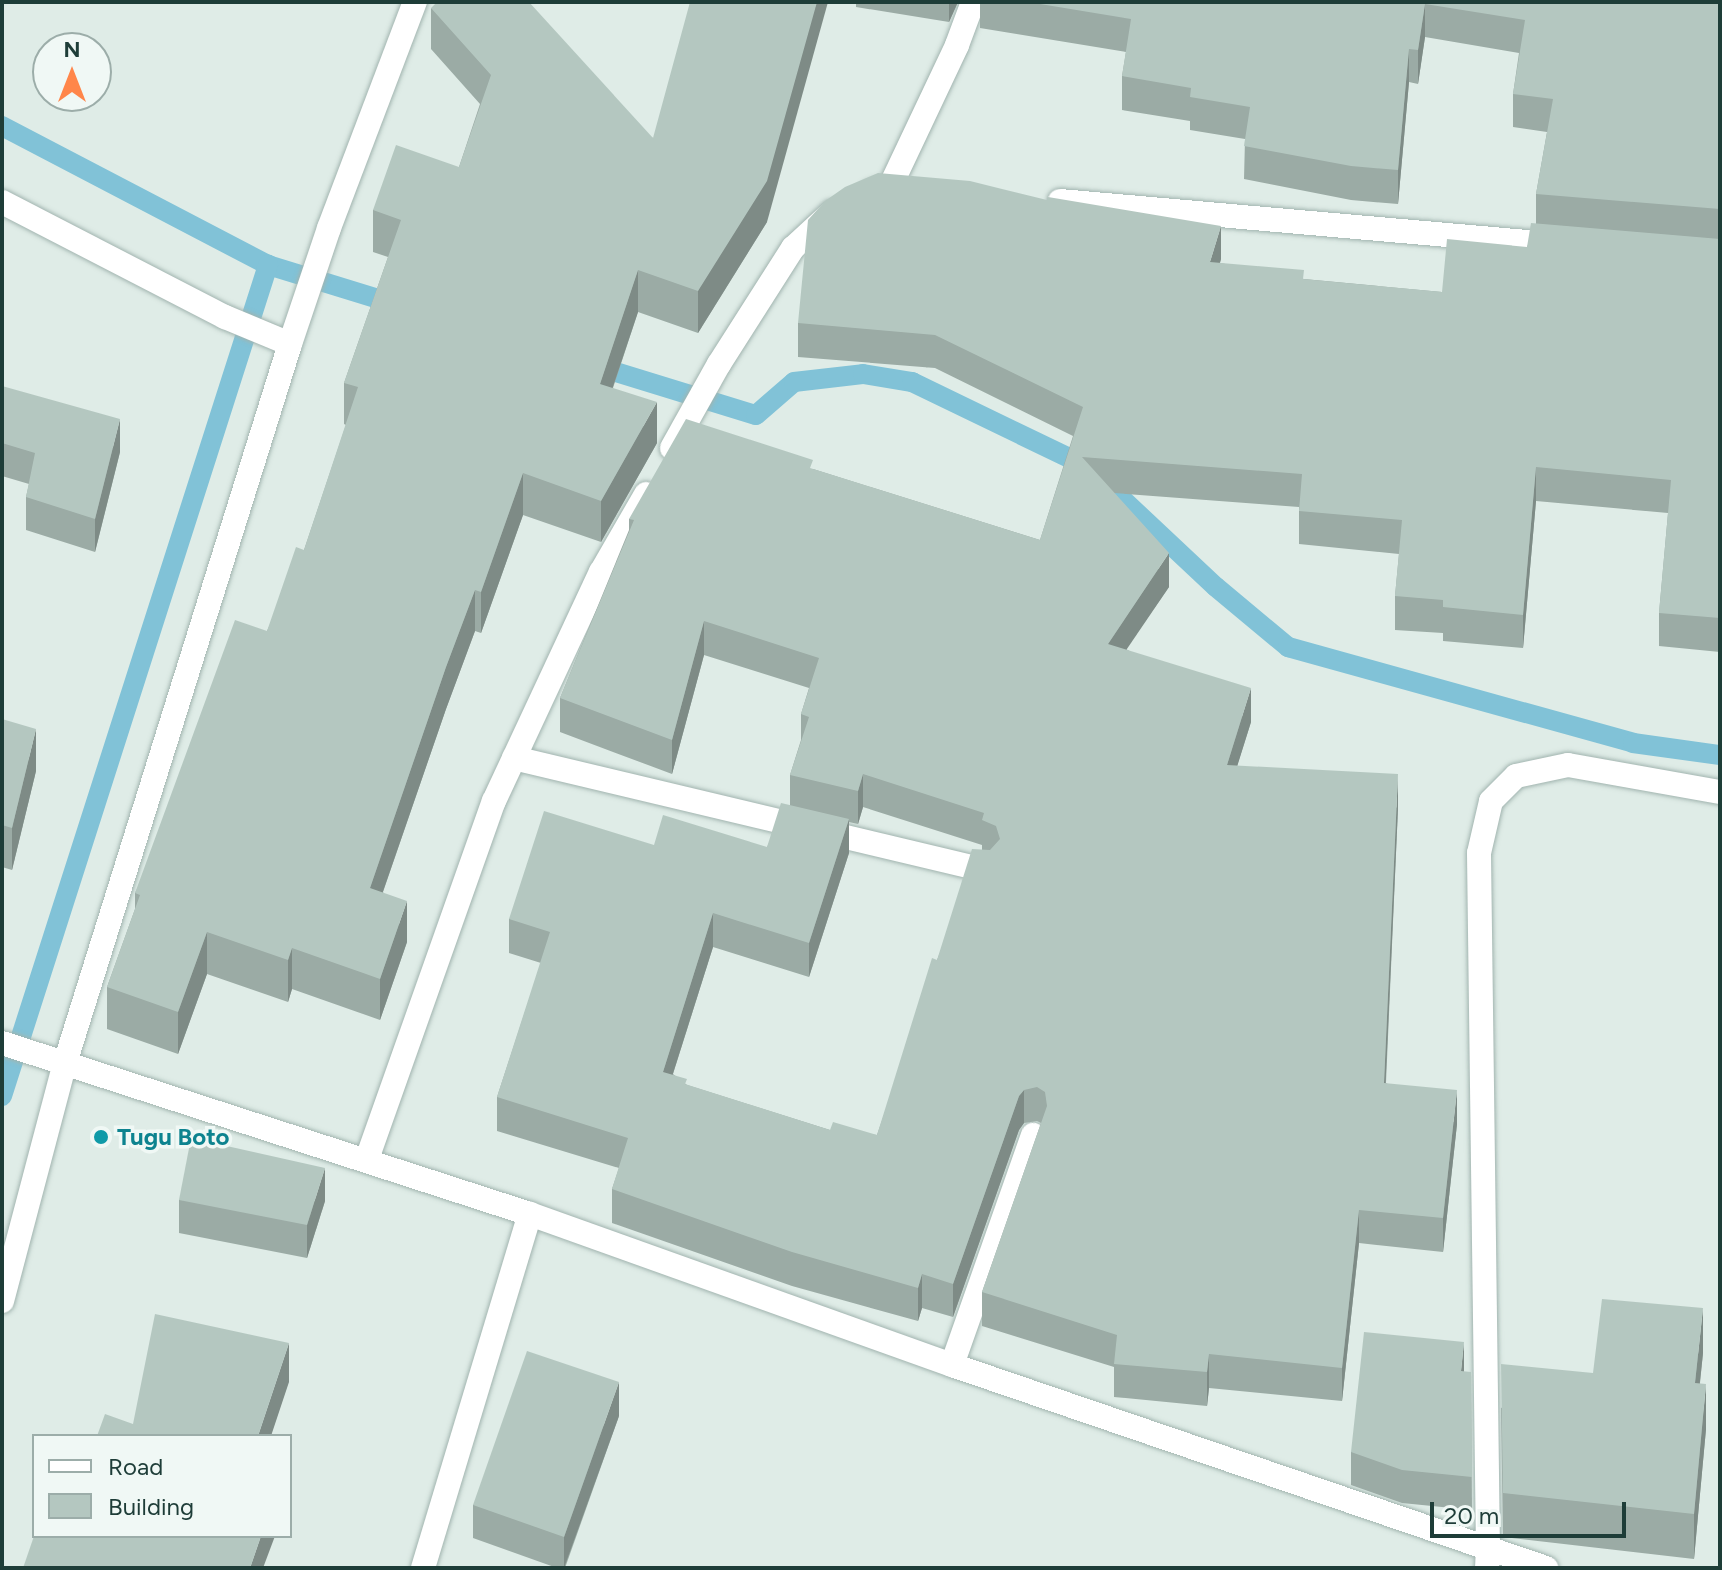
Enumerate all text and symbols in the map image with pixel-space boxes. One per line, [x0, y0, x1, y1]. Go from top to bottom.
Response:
north arrow [32, 32, 112, 112]
text: N [63, 36, 81, 63]
place label: Tugu Boto [117, 1123, 230, 1151]
marker: Tugu Boto [92, 1128, 110, 1146]
legend [32, 1434, 292, 1538]
text: Road [108, 1452, 163, 1481]
scale bar [1434, 1486, 1630, 1536]
text: Building [108, 1492, 194, 1521]
text: 20 m [1444, 1501, 1499, 1530]

